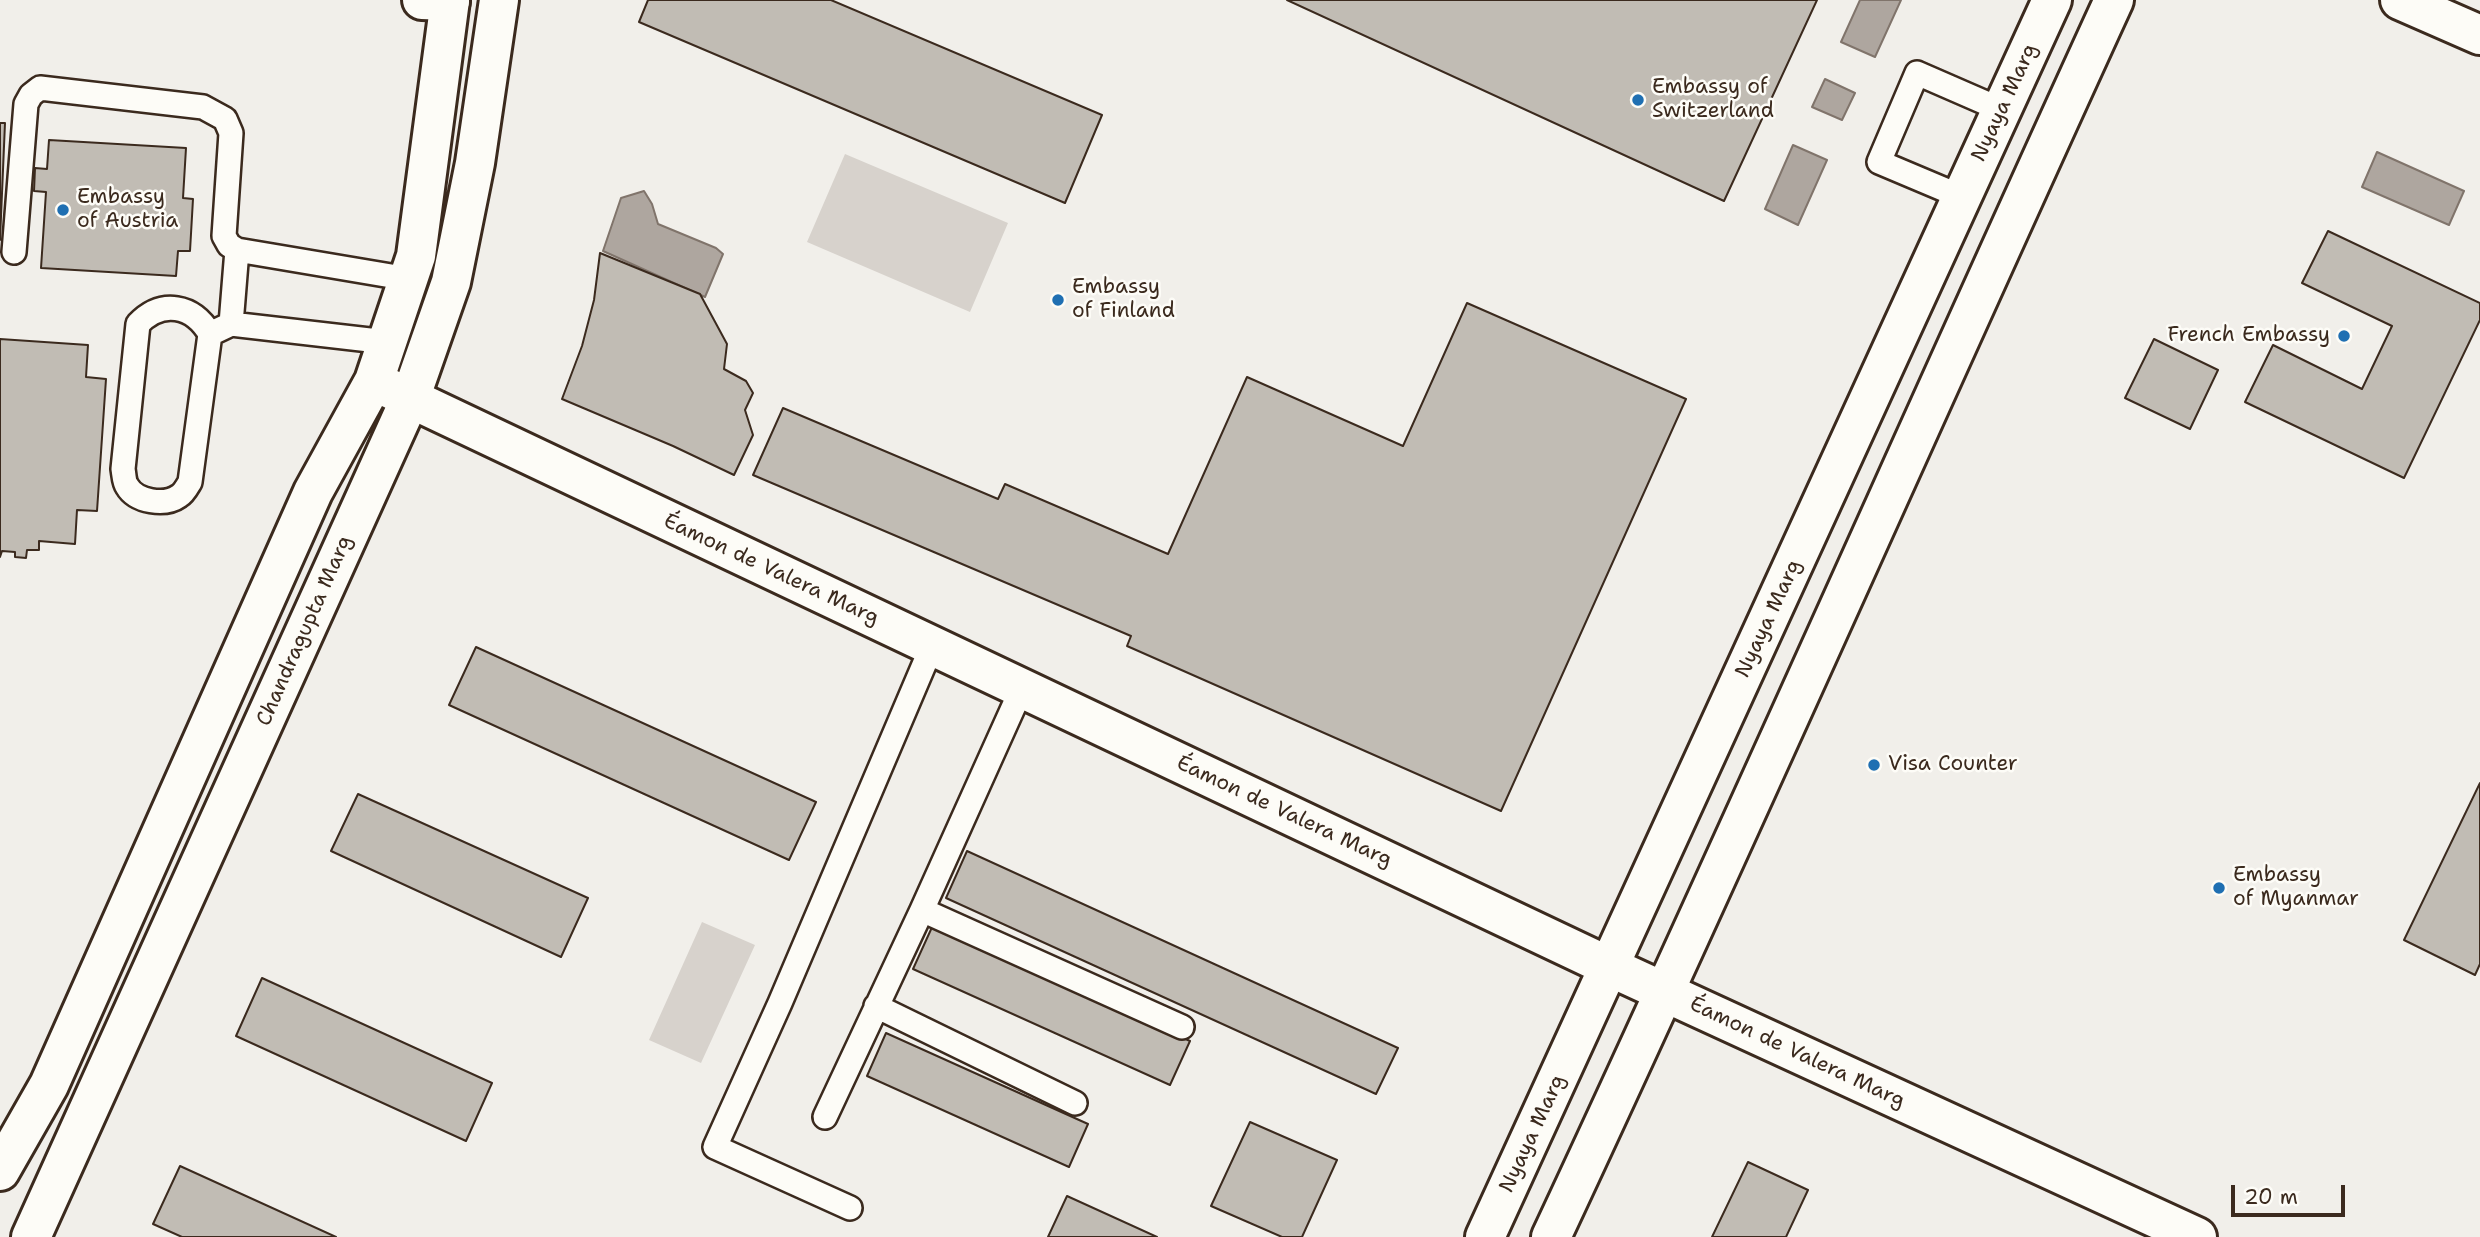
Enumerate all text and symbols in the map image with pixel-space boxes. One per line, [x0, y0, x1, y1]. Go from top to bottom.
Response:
street label: Nyaya Marg [1967, 40, 2043, 166]
place label: Embassy of Switzerland [1652, 75, 1774, 125]
marker: Embassy of Switzerland [1630, 92, 1646, 108]
place label: Embassy of Austria [77, 185, 178, 235]
marker: Embassy of Austria [55, 202, 71, 218]
place label: Embassy of Finland [1072, 275, 1175, 325]
marker: Embassy of Finland [1050, 292, 1066, 308]
place label: French Embassy [2167, 323, 2330, 349]
marker: French Embassy [2336, 328, 2352, 344]
street label: Éamon de Valera Marg [659, 509, 883, 631]
street label: Chandragupta Marg [252, 532, 358, 730]
street label: Nyaya Marg [1731, 556, 1807, 682]
street label: Éamon de Valera Marg [1172, 751, 1396, 873]
place label: Visa Counter [1888, 752, 2018, 778]
marker: Visa Counter [1866, 757, 1882, 773]
place label: Embassy of Myanmar [2233, 863, 2359, 913]
marker: Embassy of Myanmar [2211, 880, 2227, 896]
street label: Éamon de Valera Marg [1685, 992, 1909, 1114]
street label: Nyaya Marg [1495, 1071, 1571, 1197]
scale bar [2235, 1170, 2349, 1214]
text: 20 m [2244, 1183, 2298, 1211]

